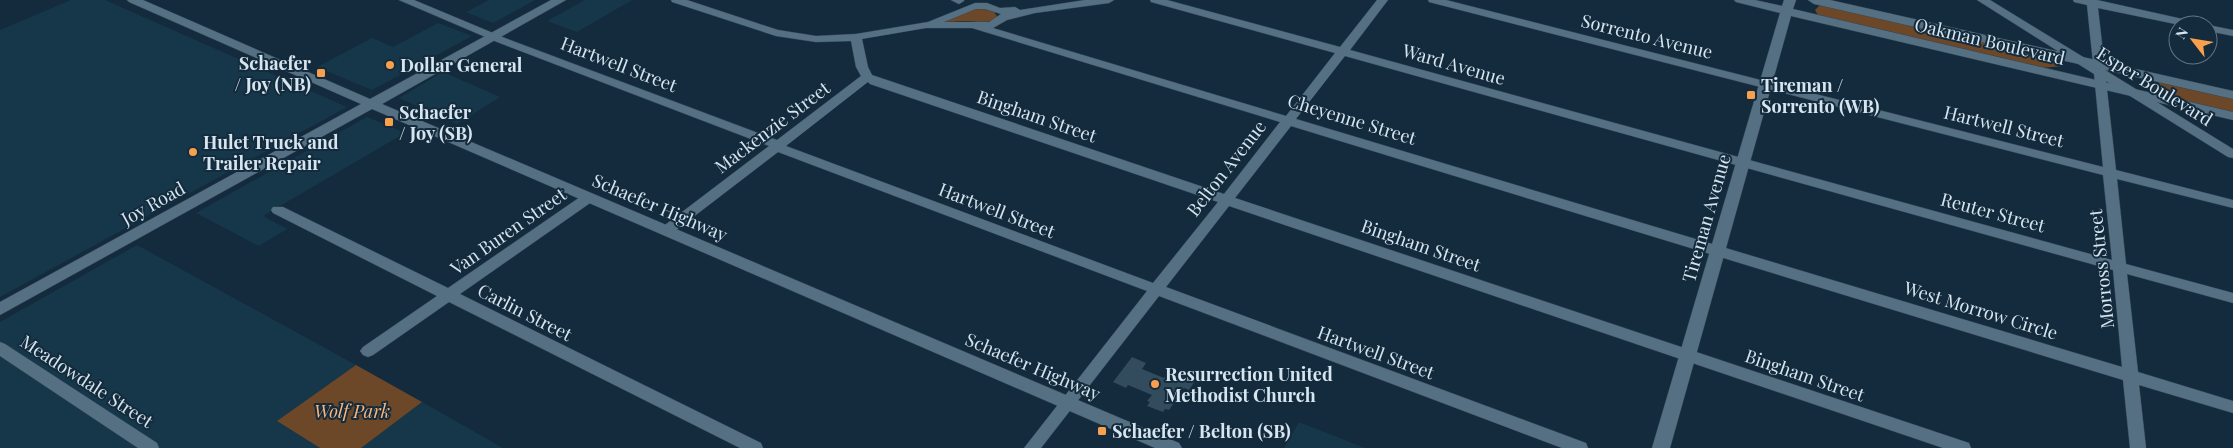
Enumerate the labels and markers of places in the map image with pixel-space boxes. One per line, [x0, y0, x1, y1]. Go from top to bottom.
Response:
place label: Schaefer / Joy (NB) [235, 51, 312, 96]
place label: Dollar General [400, 53, 523, 77]
marker: Dollar General [384, 59, 396, 71]
marker: Schaefer / Joy (NB) [315, 67, 327, 79]
place label: Tireman / Sorrento (WB) [1761, 73, 1880, 118]
marker: Tireman / Sorrento (WB) [1745, 89, 1757, 101]
place label: Schaefer / Joy (SB) [399, 100, 473, 145]
marker: Schaefer / Joy (SB) [383, 116, 395, 128]
place label: Hulet Truck and Trailer Repair [203, 130, 339, 175]
marker: Hulet Truck and Trailer Repair [187, 146, 199, 158]
place label: Resurrection United Methodist Church [1165, 362, 1333, 407]
marker: Resurrection United Methodist Church [1149, 378, 1161, 390]
place label: Schaefer / Belton (SB) [1112, 419, 1291, 443]
marker: Schaefer / Belton (SB) [1096, 425, 1108, 437]

